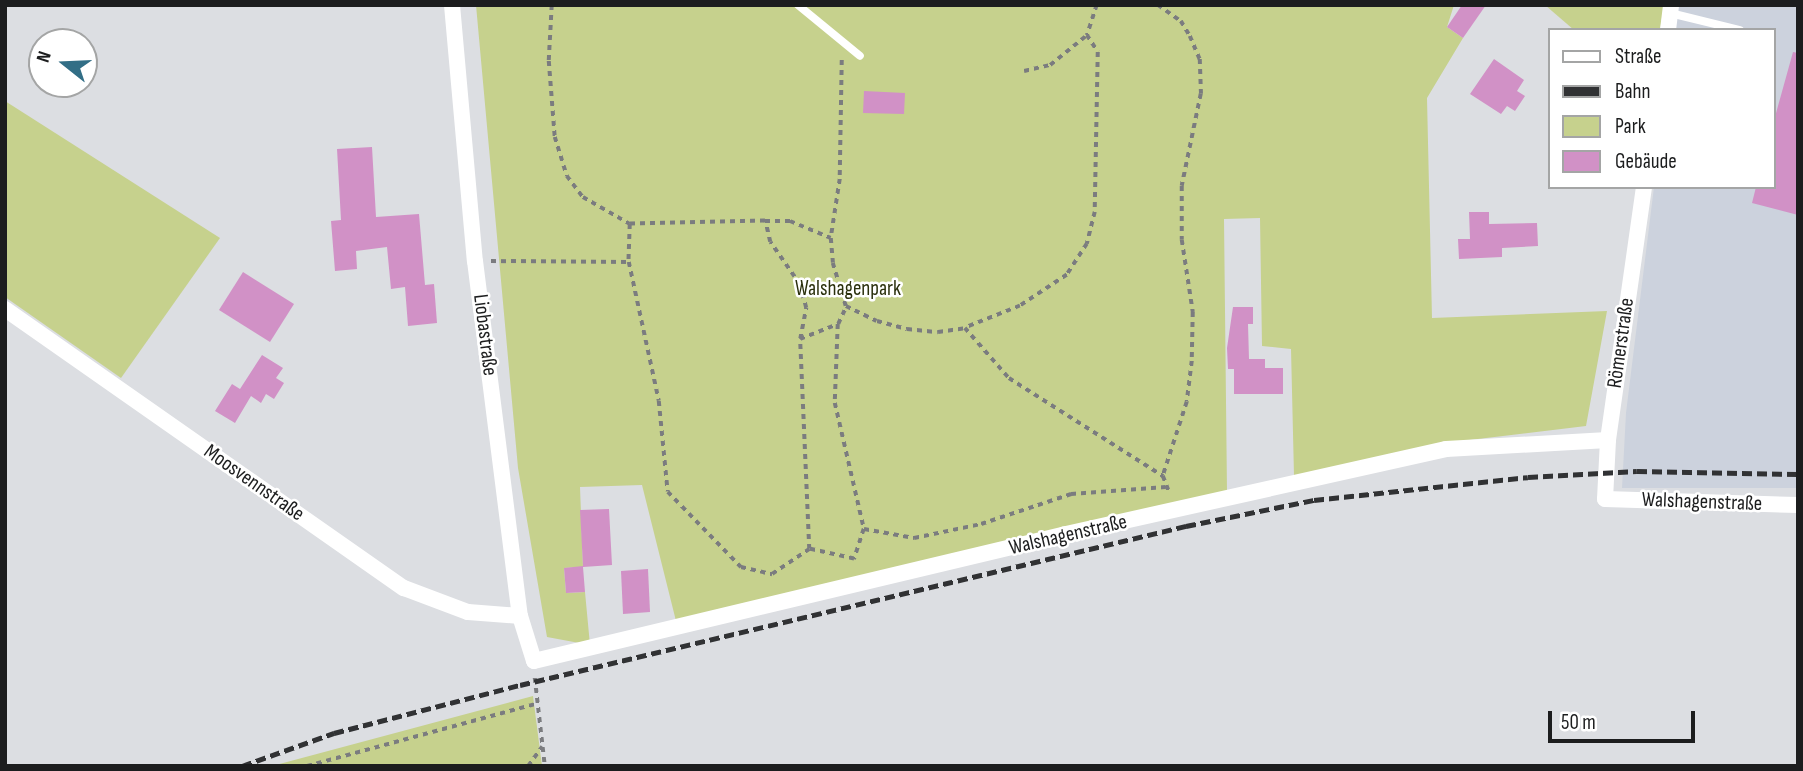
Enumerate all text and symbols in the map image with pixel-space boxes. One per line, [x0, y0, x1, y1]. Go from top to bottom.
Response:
north arrow [28, 28, 98, 98]
legend [1548, 28, 1775, 189]
text: Straße [1615, 44, 1661, 69]
text: N [32, 49, 57, 65]
text: Bahn [1615, 79, 1650, 104]
text: Park [1615, 114, 1646, 139]
text: Gebäude [1615, 149, 1677, 174]
park label: Walshagenpark [795, 276, 901, 302]
street label: Liobastraße [467, 293, 503, 377]
street label: Römerstraße [1602, 296, 1640, 390]
street label: Moosvennstraße [199, 439, 309, 527]
street label: Walshagenstraße [1641, 487, 1763, 517]
street label: Walshagenstraße [1007, 509, 1129, 561]
scale bar [1551, 698, 1698, 742]
text: 50 m [1561, 710, 1596, 735]

